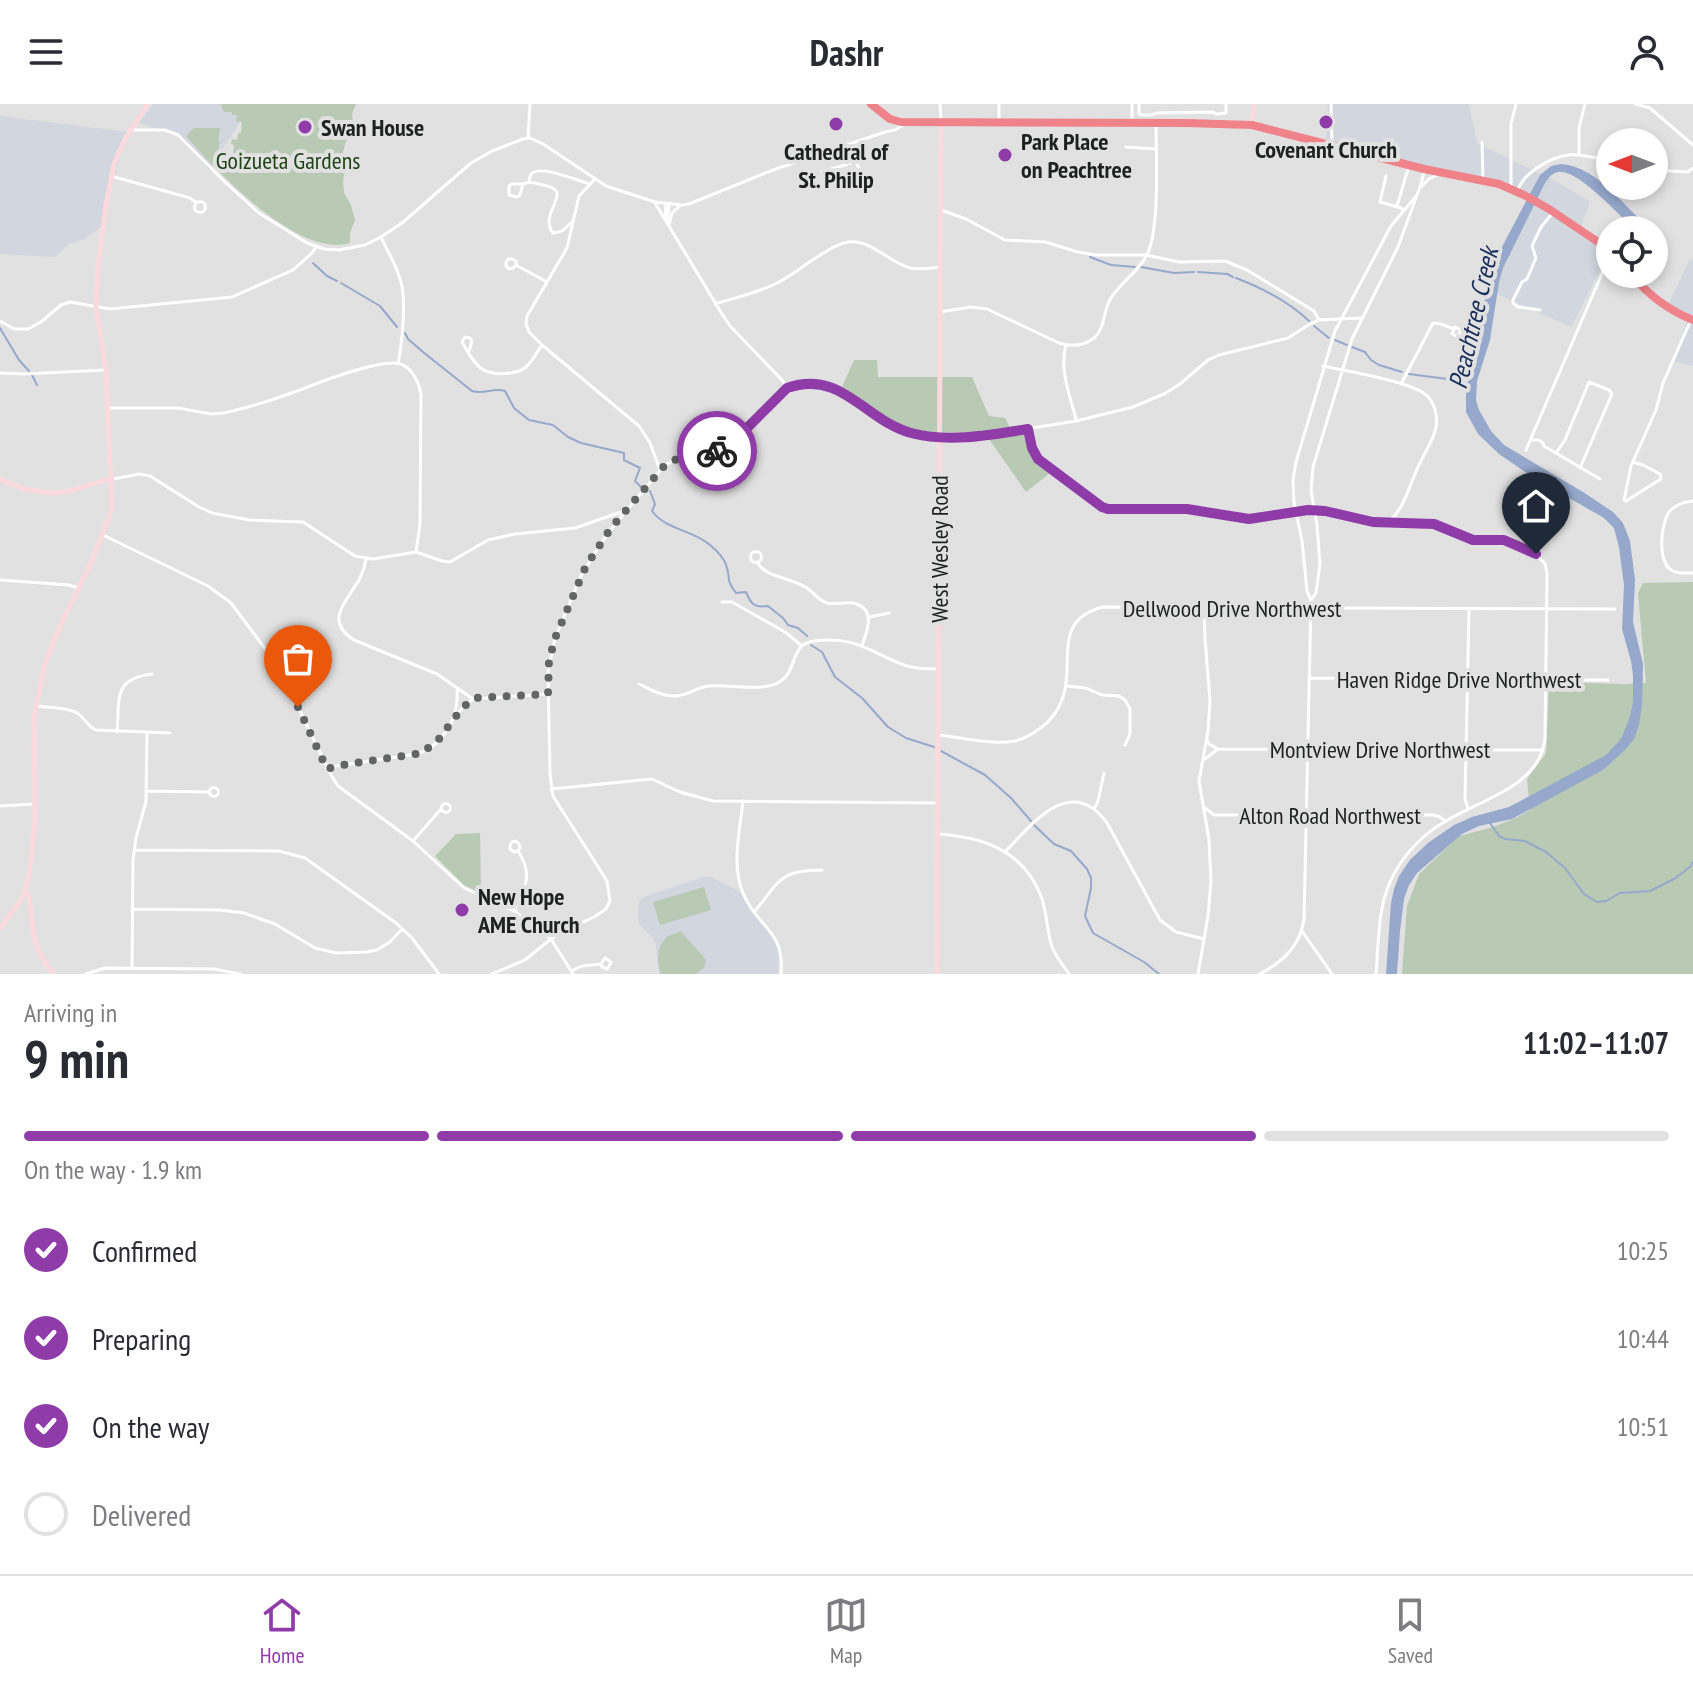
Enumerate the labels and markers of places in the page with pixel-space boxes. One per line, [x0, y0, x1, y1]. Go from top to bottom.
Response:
place label: Swan House [321, 112, 424, 143]
marker: Covenant Church [1317, 113, 1335, 131]
marker: Cathedral of St. Philip [827, 115, 845, 133]
marker: Swan House [296, 118, 314, 136]
place label: Park Place on Peachtree [1021, 126, 1132, 185]
place label: Covenant Church [1255, 134, 1397, 165]
place label: Cathedral of St. Philip [784, 136, 890, 195]
marker: Park Place on Peachtree [996, 146, 1014, 164]
pin [1502, 472, 1570, 554]
pin [264, 625, 332, 707]
place label: New Hope AME Church [477, 881, 580, 940]
marker: New Hope AME Church [453, 901, 471, 919]

